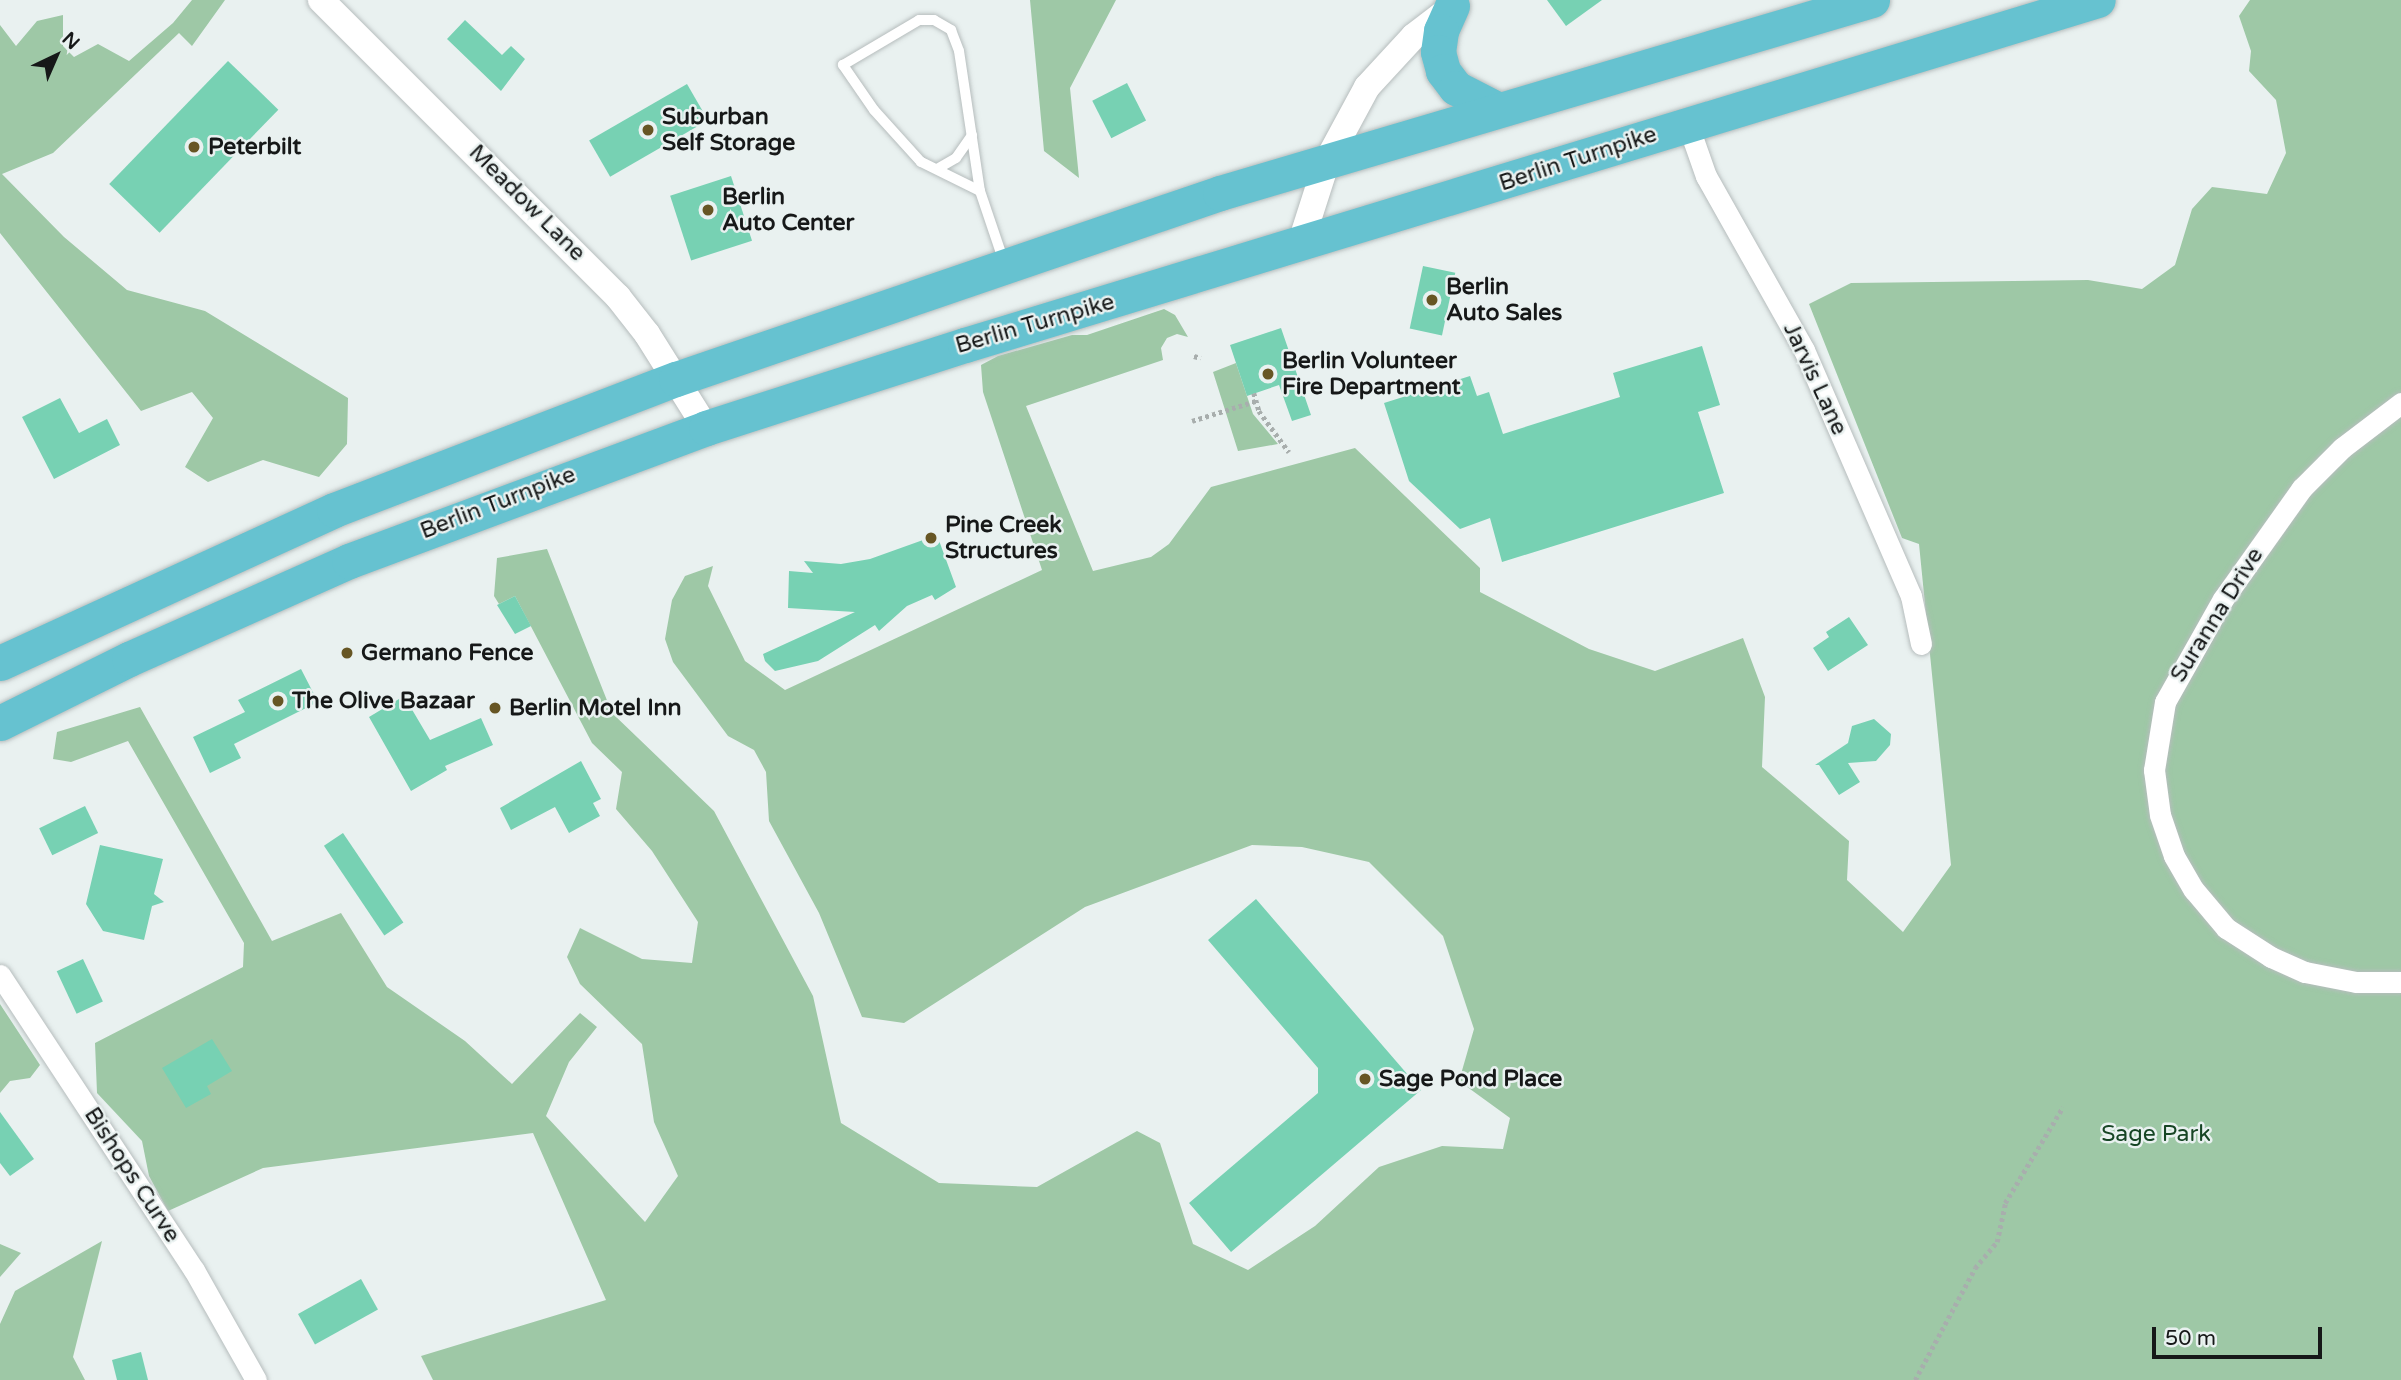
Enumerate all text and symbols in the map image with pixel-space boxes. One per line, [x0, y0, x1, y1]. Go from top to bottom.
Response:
north arrow [21, 21, 91, 91]
text: N [57, 28, 84, 54]
place label: Suburban Self Storage [662, 103, 795, 157]
street label: Berlin Turnpike [1496, 121, 1660, 197]
marker: Suburban Self Storage [640, 122, 656, 138]
place label: Peterbilt [208, 133, 301, 161]
marker: Peterbilt [186, 139, 202, 155]
street label: Meadow Lane [463, 139, 591, 267]
place label: Berlin Auto Center [722, 183, 854, 237]
marker: Berlin Auto Center [700, 202, 716, 218]
place label: Berlin Auto Sales [1446, 273, 1562, 327]
street label: Berlin Turnpike [952, 288, 1118, 360]
marker: Berlin Auto Sales [1424, 292, 1440, 308]
street label: Jarvis Lane [1777, 319, 1853, 439]
place label: Berlin Volunteer Fire Department [1282, 347, 1460, 401]
marker: Berlin Volunteer Fire Department [1260, 366, 1276, 382]
street label: Berlin Turnpike [416, 461, 580, 545]
place label: Pine Creek Structures [945, 511, 1062, 565]
marker: Pine Creek Structures [923, 530, 939, 546]
street label: Suranna Drive [2165, 543, 2269, 687]
place label: Germano Fence [361, 639, 534, 667]
marker: Germano Fence [339, 645, 355, 661]
place label: The Olive Bazaar [292, 687, 475, 715]
marker: The Olive Bazaar [270, 693, 286, 709]
place label: Berlin Motel Inn [509, 694, 682, 722]
marker: Berlin Motel Inn [487, 700, 503, 716]
place label: Sage Pond Place [1379, 1065, 1562, 1093]
marker: Sage Pond Place [1357, 1071, 1373, 1087]
street label: Bishops Curve [78, 1102, 186, 1248]
park label: Sage Park [2101, 1120, 2211, 1148]
scale bar [2156, 1314, 2326, 1358]
text: 50 m [2165, 1326, 2216, 1351]

